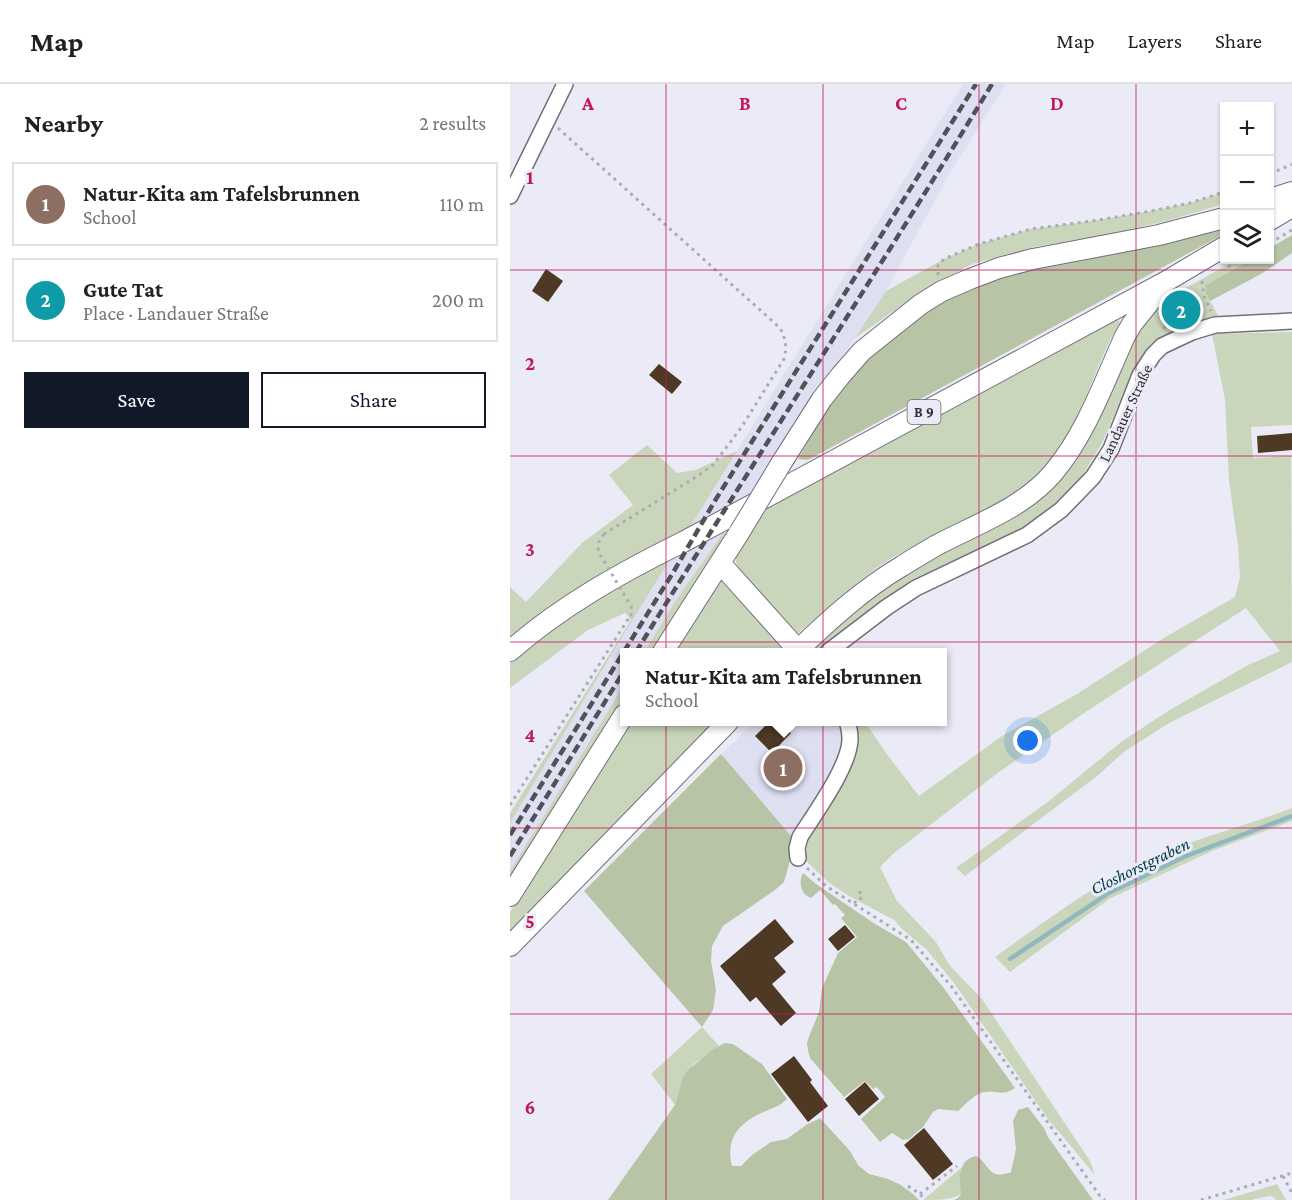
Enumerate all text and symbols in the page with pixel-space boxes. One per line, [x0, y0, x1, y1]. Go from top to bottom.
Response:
text: Map [30, 26, 83, 57]
text: Map [1056, 29, 1095, 53]
text: Layers [1128, 29, 1182, 53]
text: Share [1215, 29, 1262, 53]
text: A [581, 92, 595, 114]
text: B [739, 92, 751, 114]
text: C [895, 92, 907, 114]
text: D [1050, 92, 1064, 114]
map controls [1220, 102, 1274, 264]
button: + [1220, 102, 1274, 156]
text: Nearby [24, 109, 103, 138]
text: 2 results [419, 112, 486, 134]
button: − [1220, 156, 1274, 210]
text: 1 [526, 166, 534, 188]
text: Natur-Kita am Tafelsbrunnen [83, 181, 360, 206]
text: 1 [42, 193, 49, 215]
text: 110 m [440, 193, 484, 215]
text: School [83, 206, 136, 228]
button: layers [1220, 210, 1274, 264]
text: Gute Tat [83, 277, 163, 302]
pin: 2 [1162, 288, 1200, 332]
text: 2 [40, 289, 51, 311]
text: 200 m [432, 289, 484, 311]
text: Place · Landauer Straße [83, 302, 269, 324]
text: 2 [525, 352, 535, 374]
street label: Landauer Straße [1095, 362, 1155, 465]
button: Save [24, 372, 249, 428]
button: Share [261, 372, 486, 428]
road number: B 9 [908, 400, 940, 424]
text: 3 [525, 538, 535, 560]
popup [620, 648, 947, 726]
text: Natur-Kita am Tafelsbrunnen [645, 664, 922, 689]
text: School [645, 689, 698, 711]
text: 4 [525, 724, 536, 746]
your location [1013, 726, 1042, 755]
pin: 1 [764, 746, 802, 790]
water label: Closhorstgraben [1087, 833, 1193, 899]
text: 5 [525, 910, 535, 932]
text: 6 [525, 1096, 535, 1118]

